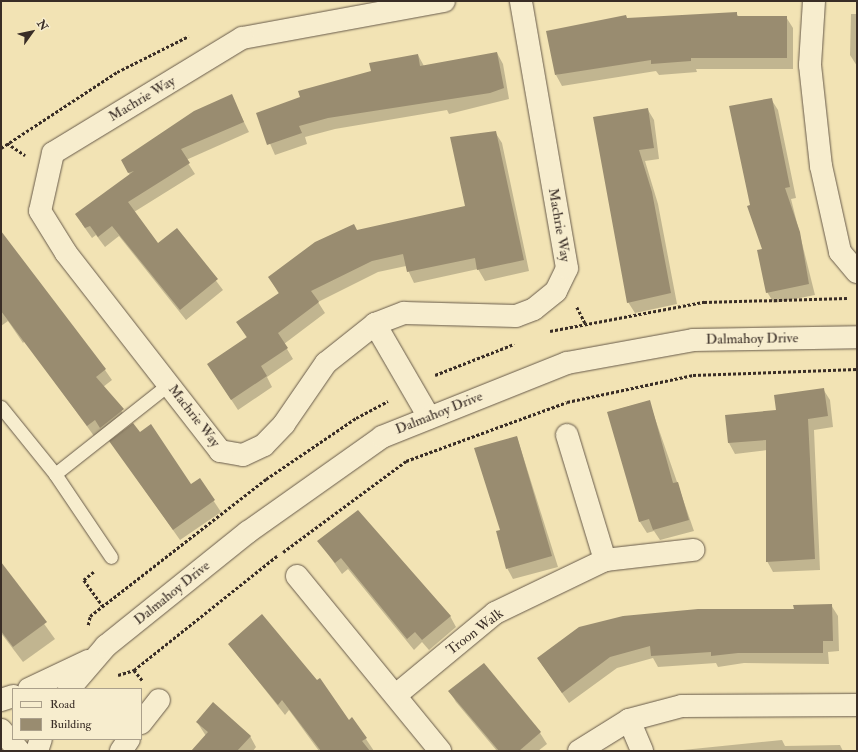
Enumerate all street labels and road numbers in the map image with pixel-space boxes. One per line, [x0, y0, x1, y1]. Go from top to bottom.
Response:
street label: Machrie Way [106, 73, 178, 125]
street label: Machrie Way [544, 187, 574, 263]
street label: Dalmahoy Drive [706, 330, 798, 348]
street label: Machrie Way [164, 381, 224, 451]
street label: Dalmahoy Drive [393, 388, 485, 438]
street label: Dalmahoy Drive [131, 557, 213, 629]
street label: Troon Walk [443, 605, 507, 659]

